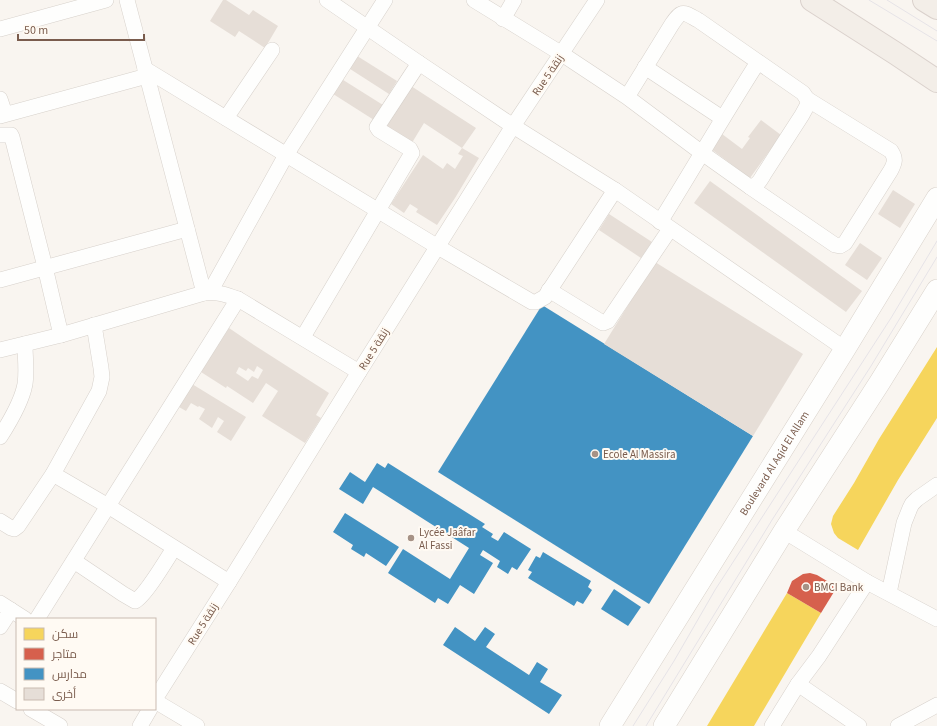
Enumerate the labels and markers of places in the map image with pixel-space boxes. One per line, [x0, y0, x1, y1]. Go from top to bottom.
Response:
place label: Ecole Al Massira [603, 447, 675, 462]
marker: Ecole Al Massira [590, 449, 600, 459]
place label: Lycée Jaâfar Al Fassi [419, 525, 476, 553]
marker: Lycée Jaâfar Al Fassi [406, 533, 416, 543]
place label: BMCI Bank [814, 580, 864, 595]
marker: BMCI Bank [801, 582, 811, 592]

